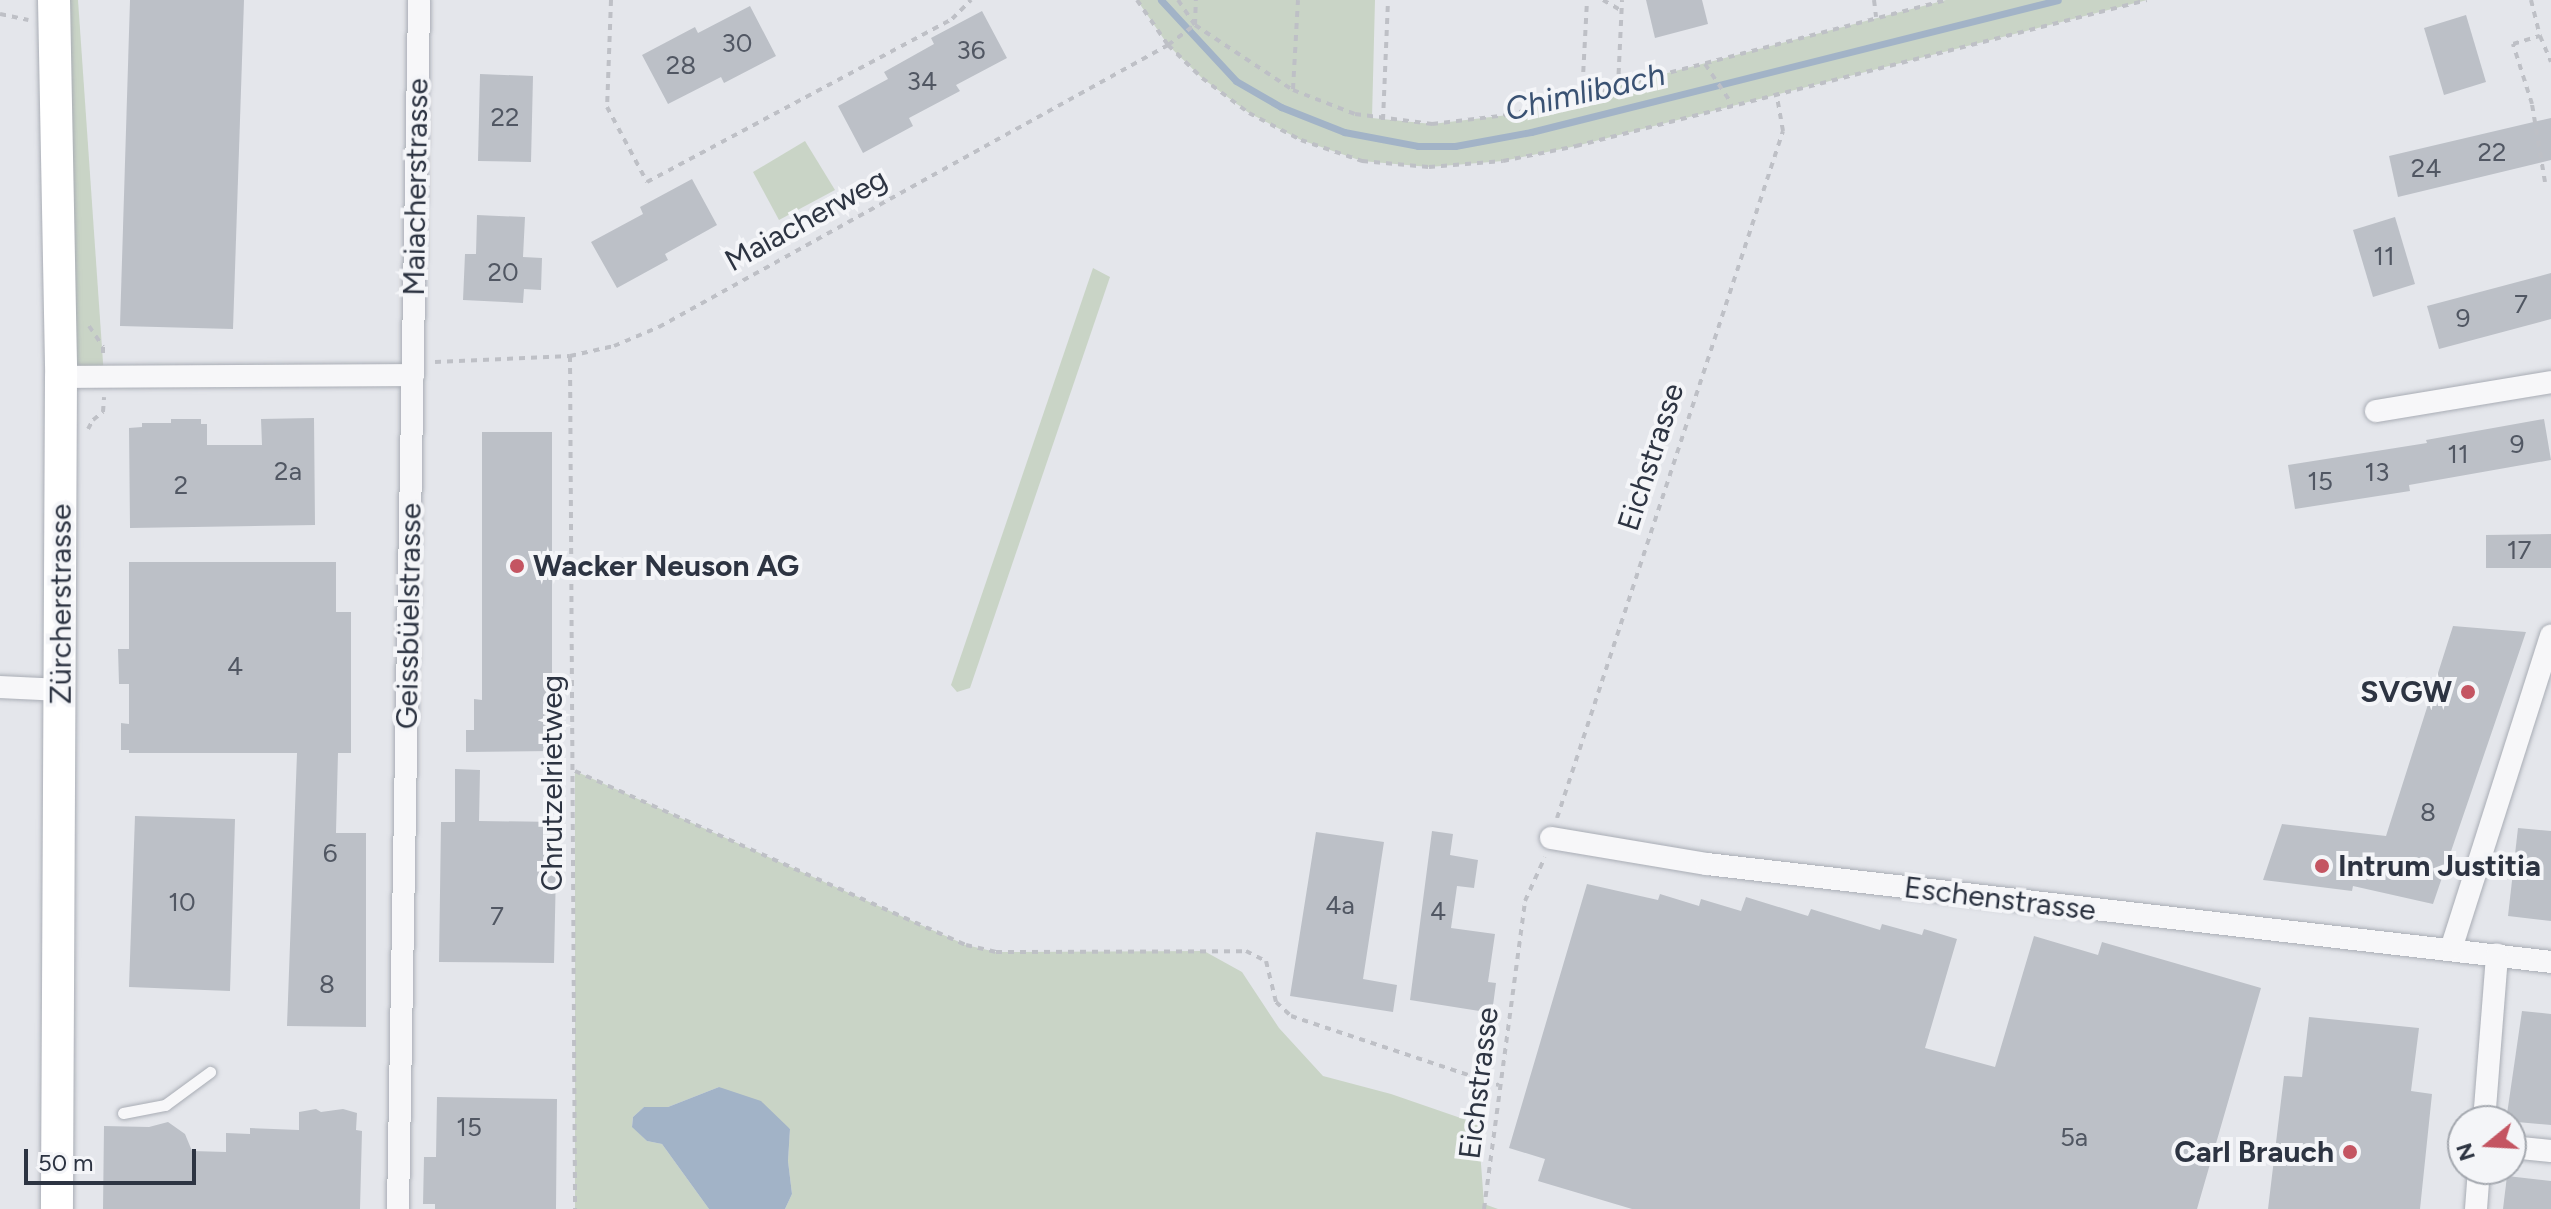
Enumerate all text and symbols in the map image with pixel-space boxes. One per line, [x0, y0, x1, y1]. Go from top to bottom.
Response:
house number: 30 [722, 28, 752, 60]
house number: 36 [957, 35, 985, 67]
house number: 28 [666, 50, 696, 82]
water label: Chimlibach [1501, 55, 1669, 129]
house number: 34 [907, 66, 937, 98]
street label: Maiacherstrasse [396, 78, 436, 296]
house number: 22 [490, 102, 520, 134]
house number: 22 [2477, 137, 2507, 169]
house number: 24 [2411, 153, 2441, 185]
street label: Maiacherweg [719, 161, 893, 279]
house number: 11 [2373, 241, 2395, 273]
house number: 20 [487, 257, 519, 289]
house number: 7 [2514, 289, 2528, 321]
house number: 9 [2456, 303, 2470, 335]
street label: Eichstrasse [1610, 379, 1692, 535]
house number: 9 [2510, 429, 2524, 461]
house number: 11 [2447, 439, 2469, 471]
house number: 2a [274, 456, 302, 488]
house number: 13 [2365, 457, 2389, 489]
house number: 15 [2307, 466, 2333, 498]
house number: 2 [174, 470, 188, 502]
street label: Geissbüelstrasse [389, 502, 429, 730]
street label: Zürcherstrasse [43, 504, 79, 704]
house number: 17 [2507, 535, 2531, 567]
place label: Wacker Neuson AG [533, 548, 799, 584]
marker: Wacker Neuson AG [508, 557, 526, 575]
house number: 4 [227, 651, 243, 683]
place label: SVGW [2360, 674, 2452, 710]
street label: Chrutzelrietweg [534, 675, 570, 891]
marker: SVGW [2459, 683, 2477, 701]
house number: 8 [2420, 797, 2436, 829]
house number: 6 [323, 838, 337, 870]
place label: Intrum Justitia [2338, 848, 2541, 884]
marker: Intrum Justitia [2313, 857, 2331, 875]
street label: Eschenstrasse [1902, 869, 2098, 929]
house number: 10 [168, 887, 196, 919]
house number: 4a [1325, 890, 1355, 922]
house number: 4 [1430, 896, 1446, 928]
house number: 7 [490, 901, 504, 933]
house number: 8 [319, 969, 335, 1001]
street label: Eichstrasse [1452, 1005, 1506, 1161]
north arrow [2447, 1105, 2527, 1185]
house number: 15 [456, 1112, 482, 1144]
house number: 5a [2060, 1122, 2088, 1154]
scale bar [28, 1133, 200, 1183]
place label: Carl Brauch [2174, 1134, 2334, 1170]
text: N [2450, 1140, 2481, 1164]
marker: Carl Brauch [2341, 1143, 2359, 1161]
text: 50 m [38, 1148, 94, 1177]

